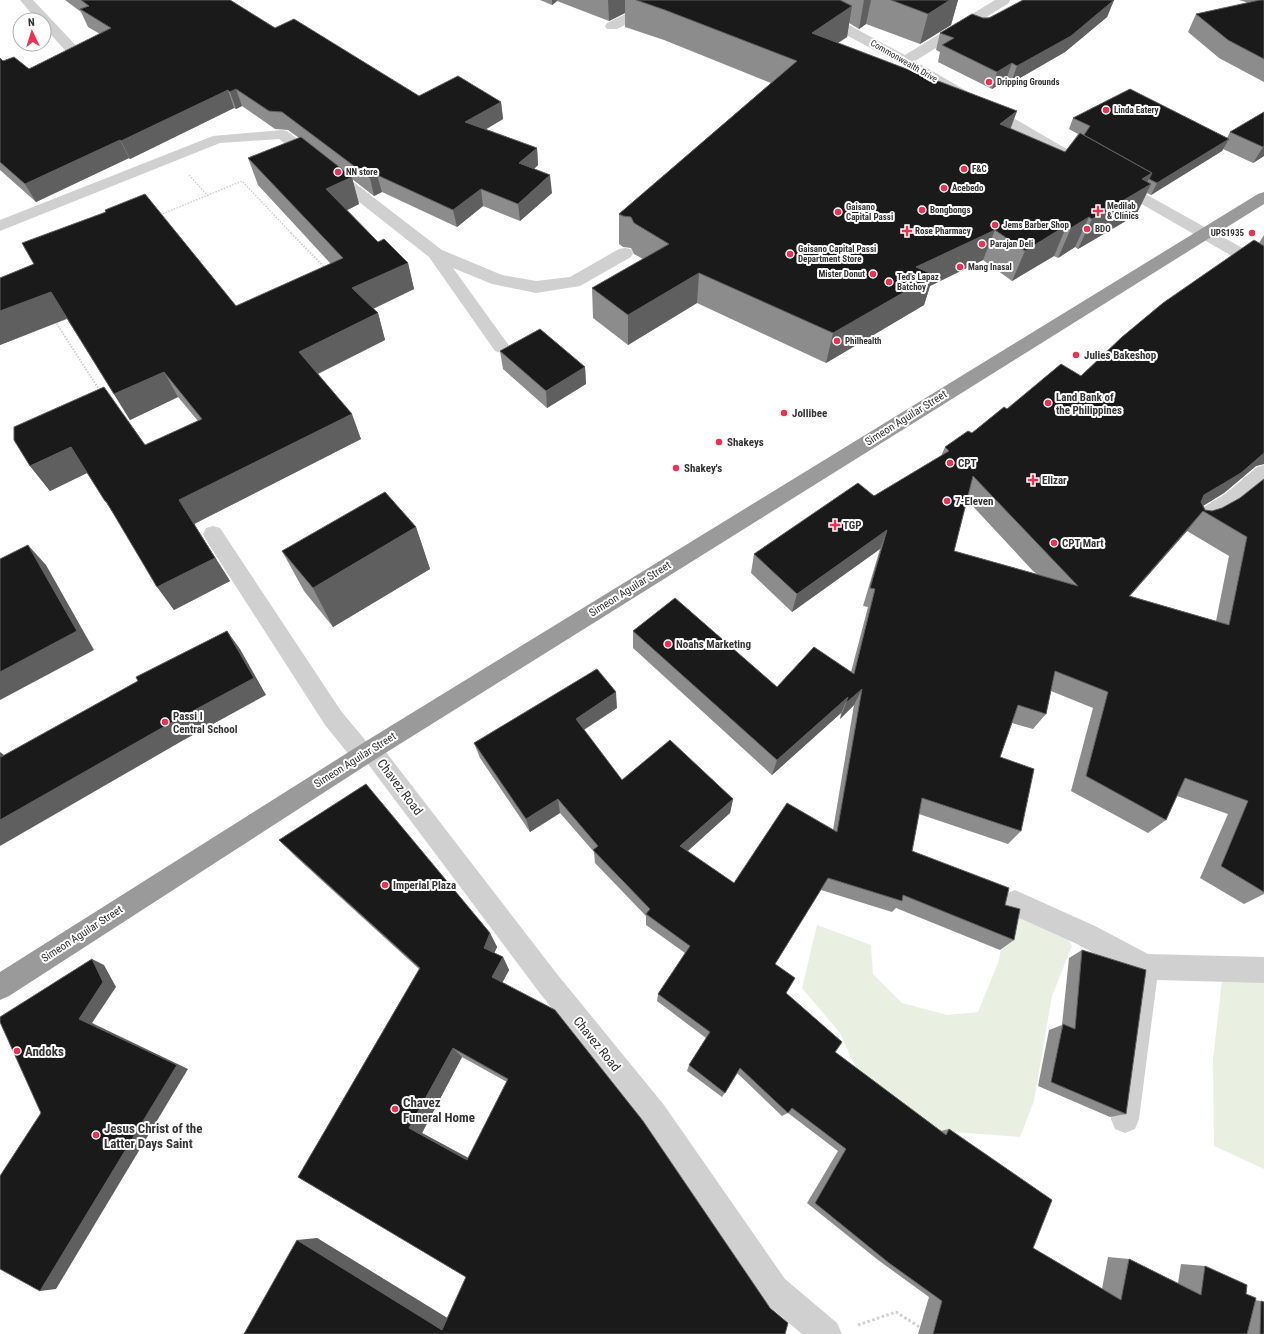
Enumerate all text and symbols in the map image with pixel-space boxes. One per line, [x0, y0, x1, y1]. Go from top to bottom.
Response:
north arrow [12, 12, 52, 52]
text: N [28, 16, 35, 29]
street label: Commonwealth Drive [869, 38, 939, 84]
marker: Dripping Grounds [984, 77, 994, 87]
place label: Dripping Grounds [997, 77, 1060, 87]
marker: Linda Eatery [1101, 105, 1111, 115]
place label: Linda Eatery [1114, 105, 1159, 115]
marker: F&C [959, 164, 969, 174]
place label: F&C [972, 164, 987, 174]
marker: NN store [333, 167, 343, 177]
place label: NN store [346, 167, 378, 177]
marker: Acebedo [939, 183, 949, 193]
place label: Acebedo [952, 183, 984, 193]
place label: Medilab & Clinics [1107, 201, 1139, 221]
place label: Gaisano Capital Passi [846, 202, 893, 222]
marker: Bongbongs [917, 205, 927, 215]
place label: Bongbongs [930, 205, 970, 215]
marker: Medilab & Clinics [1092, 205, 1104, 217]
marker: Gaisano Capital Passi [833, 207, 843, 217]
marker: Jems Barber Shop [990, 220, 1000, 230]
place label: Jems Barber Shop [1003, 220, 1069, 230]
marker: BDO [1082, 224, 1092, 234]
place label: BDO [1095, 224, 1111, 234]
marker: Rose Pharmacy [902, 226, 912, 236]
place label: Rose Pharmacy [915, 226, 971, 236]
place label: UPS1935 [1211, 228, 1244, 238]
marker: UPS1935 [1247, 228, 1257, 238]
marker: Parajan Deli [977, 239, 987, 249]
place label: Parajan Deli [990, 239, 1033, 249]
place label: Gaisano Capital Passi Department Store [798, 244, 876, 264]
marker: Gaisano Capital Passi Department Store [785, 249, 795, 259]
marker: Mang Inasal [955, 262, 965, 272]
place label: Mang Inasal [968, 262, 1012, 272]
place label: Mister Donut [819, 269, 865, 279]
marker: Mister Donut [868, 269, 878, 279]
place label: Ted's Lapaz Batchoy [897, 272, 939, 292]
marker: Ted's Lapaz Batchoy [884, 277, 894, 287]
marker: Philhealth [832, 336, 842, 346]
place label: Philhealth [845, 336, 882, 346]
place label: Julies Bakeshop [1084, 349, 1157, 362]
marker: Julies Bakeshop [1071, 350, 1081, 360]
street label: Simeon Aguilar Street [863, 388, 949, 448]
place label: Land Bank of the Philippines [1056, 391, 1122, 417]
marker: Land Bank of the Philippines [1043, 398, 1053, 408]
place label: Jollibee [792, 407, 827, 420]
marker: Jollibee [779, 408, 789, 418]
place label: Shakeys [727, 436, 764, 449]
marker: Shakeys [714, 437, 724, 447]
place label: CPT [958, 457, 977, 470]
marker: CPT [945, 458, 955, 468]
place label: Shakey's [684, 462, 722, 475]
marker: Shakey's [671, 463, 681, 473]
marker: Elizar [1027, 474, 1039, 486]
place label: Elizar [1042, 474, 1067, 487]
place label: 7-Eleven [955, 495, 993, 508]
marker: 7-Eleven [942, 496, 952, 506]
place label: TGP [843, 519, 862, 532]
marker: TGP [830, 520, 840, 530]
place label: CPT Mart [1062, 537, 1104, 550]
marker: CPT Mart [1049, 538, 1059, 548]
street label: Simeon Aguilar Street [587, 559, 673, 619]
place label: Noahs Marketing [676, 638, 751, 651]
marker: Noahs Marketing [663, 639, 673, 649]
place label: Passi I Central School [173, 710, 238, 736]
marker: Passi I Central School [160, 717, 170, 727]
street label: Simeon Aguilar Street [312, 730, 398, 790]
street label: Chavez Road [374, 756, 426, 818]
place label: Imperial Plaza [393, 879, 456, 892]
marker: Imperial Plaza [380, 880, 390, 890]
street label: Simeon Aguilar Street [39, 903, 125, 965]
street label: Chavez Road [570, 1014, 624, 1074]
place label: Andoks [25, 1044, 64, 1059]
marker: Andoks [12, 1046, 22, 1056]
place label: Chavez Funeral Home [403, 1095, 475, 1125]
marker: Chavez Funeral Home [390, 1104, 400, 1114]
place label: Jesus Christ of the Latter Days Saint [104, 1121, 202, 1151]
marker: Jesus Christ of the Latter Days Saint [91, 1130, 101, 1140]

